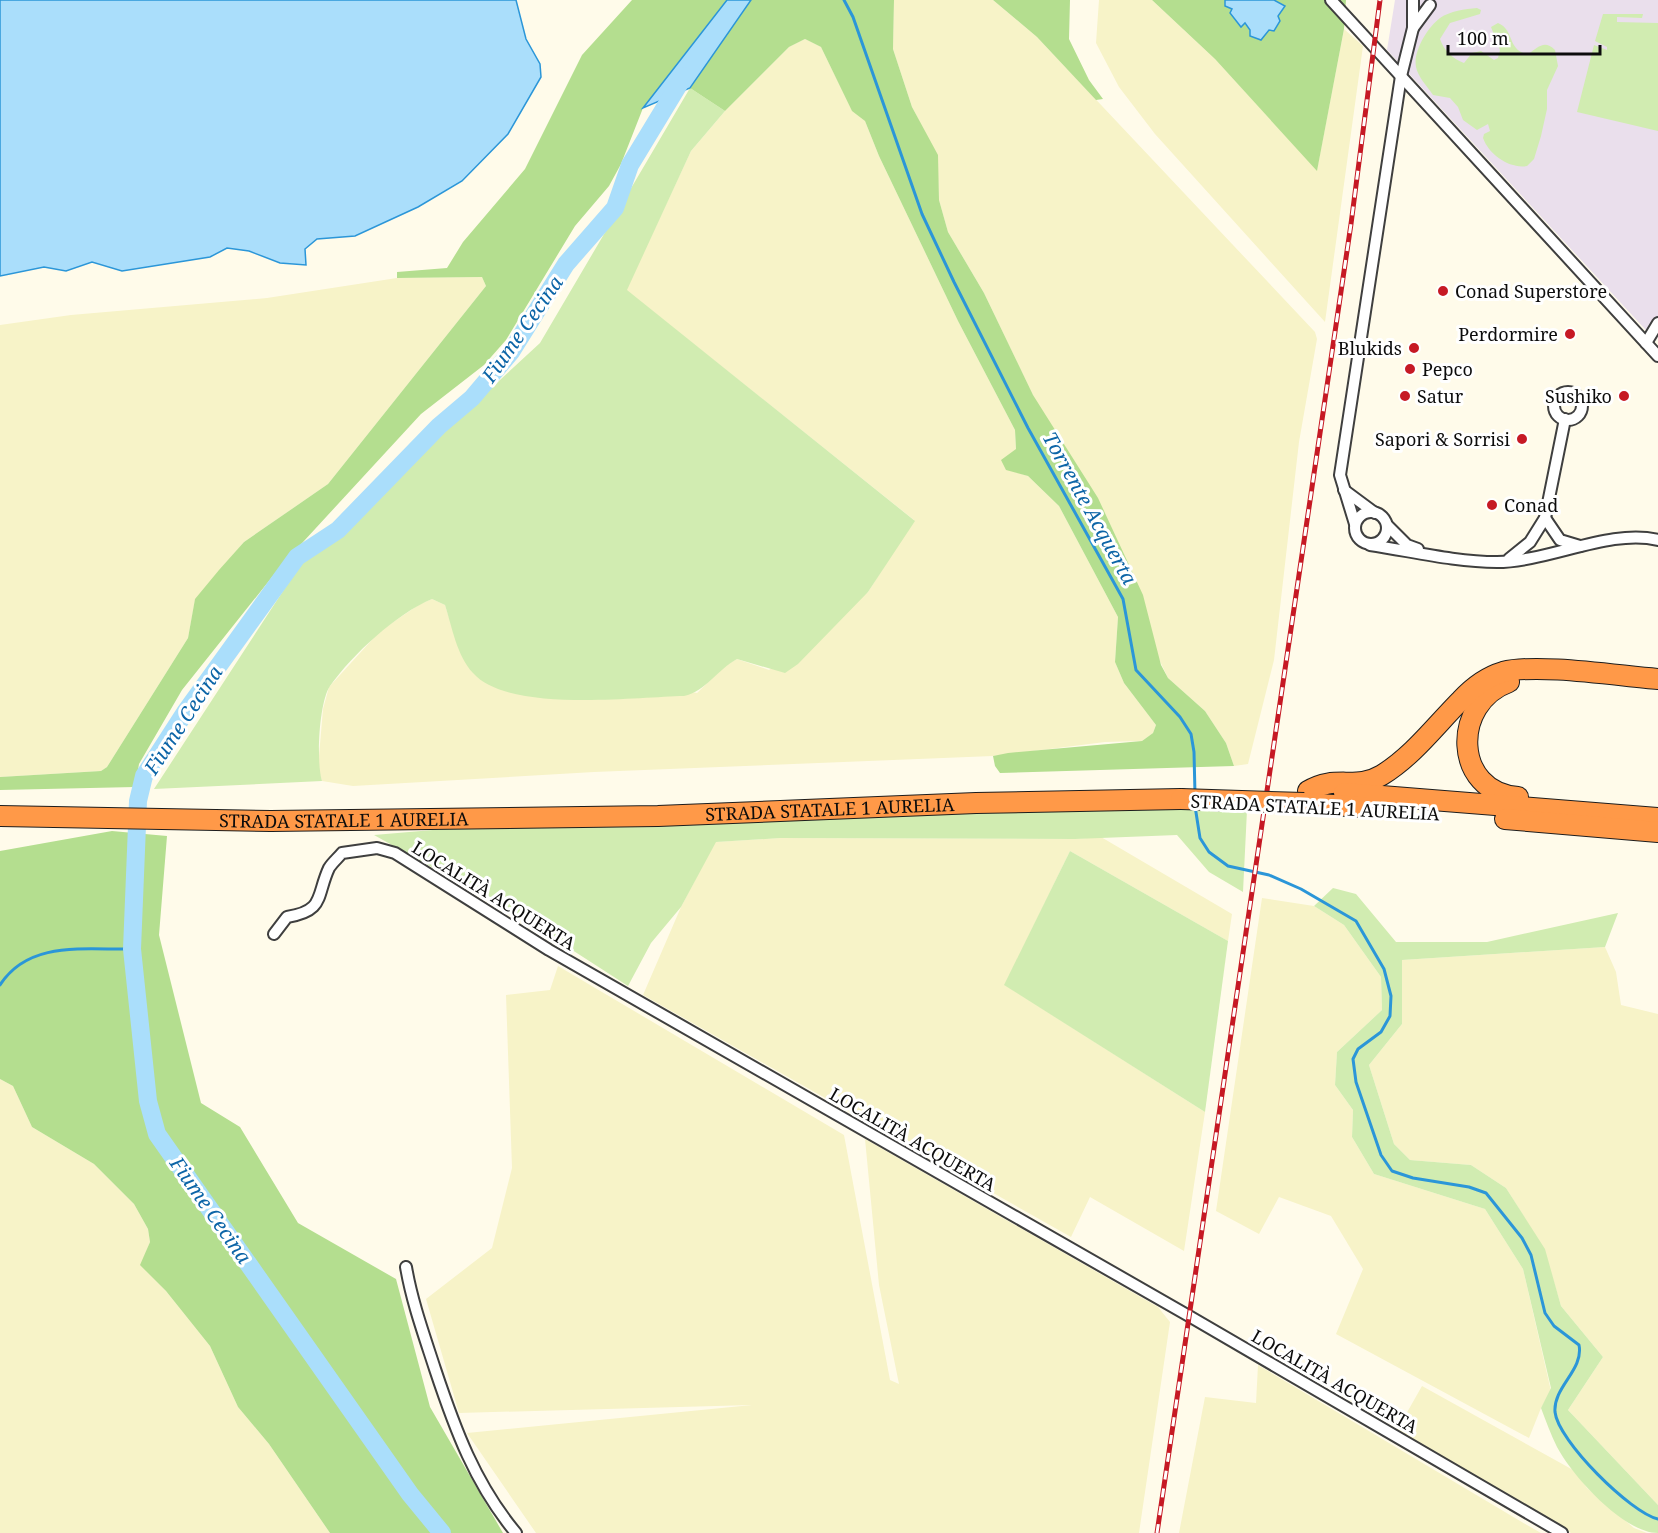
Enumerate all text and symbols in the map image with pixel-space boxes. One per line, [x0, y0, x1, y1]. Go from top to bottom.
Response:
scale bar [1448, 18, 1600, 56]
text: 100 m [1457, 26, 1509, 50]
water label: Fiume Cecina [475, 270, 569, 389]
place label: Conad Superstore [1455, 279, 1607, 303]
marker: Conad Superstore [1436, 284, 1450, 298]
place label: Perdormire [1458, 322, 1558, 346]
marker: Perdormire [1563, 327, 1577, 341]
place label: Blukids [1338, 336, 1402, 360]
marker: Blukids [1407, 341, 1421, 355]
place label: Pepco [1422, 357, 1473, 381]
marker: Pepco [1403, 362, 1417, 376]
place label: Satur [1417, 384, 1464, 408]
place label: Sushiko [1545, 384, 1612, 408]
marker: Satur [1398, 389, 1412, 403]
marker: Sushiko [1617, 389, 1631, 403]
water label: Torrente Acquerta [1037, 427, 1143, 589]
place label: Sapori & Sorrisi [1375, 427, 1510, 451]
marker: Sapori & Sorrisi [1515, 432, 1529, 446]
place label: Conad [1504, 493, 1558, 517]
marker: Conad [1485, 498, 1499, 512]
water label: Fiume Cecina [137, 660, 228, 780]
street label: STRADA STATALE 1 AURELIA [1190, 788, 1440, 826]
street label: STRADA STATALE 1 AURELIA [705, 792, 955, 826]
street label: STRADA STATALE 1 AURELIA [219, 806, 469, 833]
street label: LOCALITÀ ACQUERTA [408, 835, 581, 955]
street label: LOCALITÀ ACQUERTA [825, 1082, 1001, 1197]
water label: Fiume Cecina [164, 1150, 258, 1269]
street label: LOCALITÀ ACQUERTA [1247, 1324, 1423, 1439]

